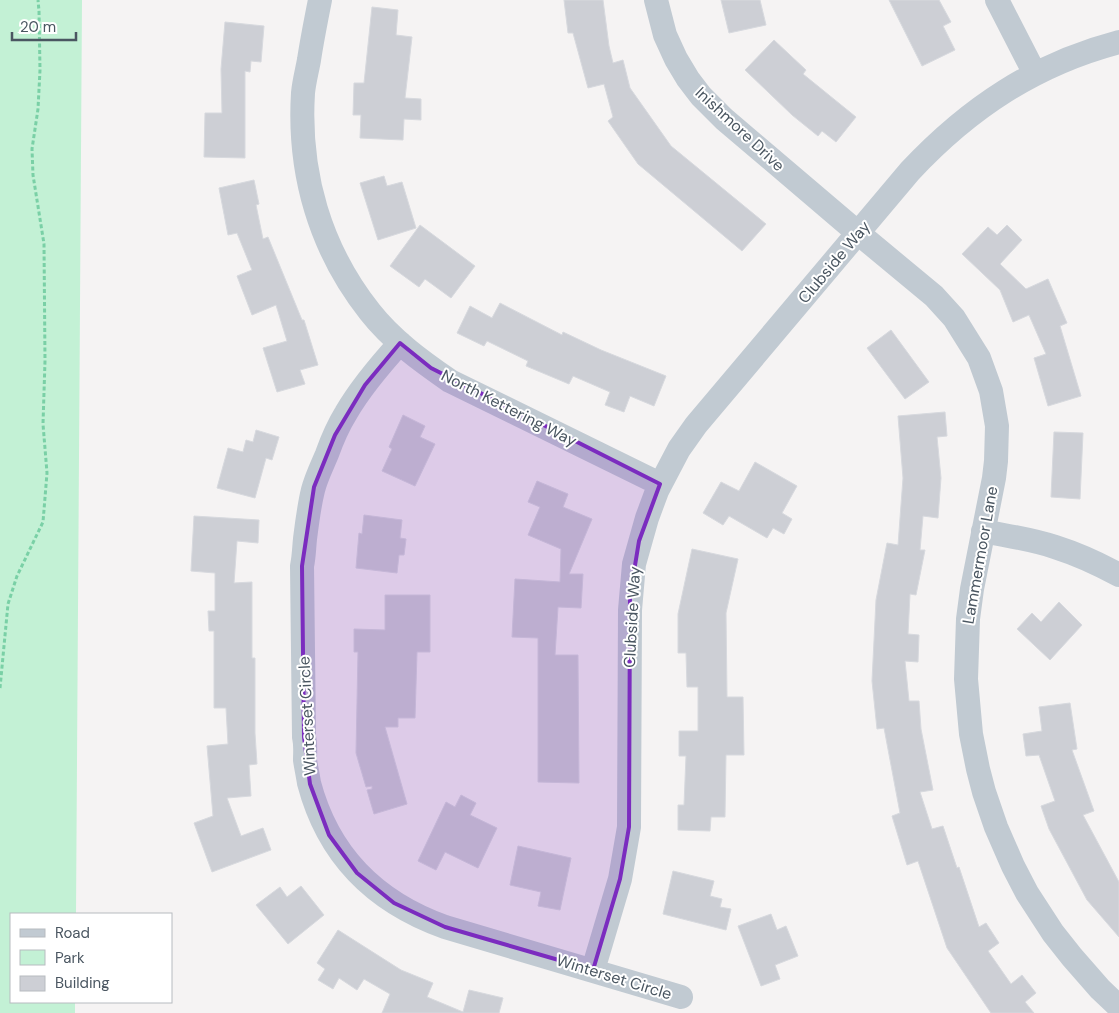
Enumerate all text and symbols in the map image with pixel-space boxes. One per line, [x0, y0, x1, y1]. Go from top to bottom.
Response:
scale bar [12, 10, 76, 42]
text: 20 m [20, 17, 56, 37]
street label: Inishmore Drive [691, 82, 789, 176]
street label: Clubside Way [793, 216, 875, 308]
street label: North Kettering Way [438, 365, 580, 451]
street label: Lammermoor Lane [958, 484, 1002, 626]
street label: Clubside Way [619, 566, 645, 668]
street label: Winterset Circle [293, 656, 321, 776]
legend [10, 913, 172, 1003]
text: Road [55, 923, 90, 943]
text: Park [55, 948, 85, 968]
street label: Winterset Circle [554, 949, 674, 1005]
text: Building [55, 973, 110, 993]

